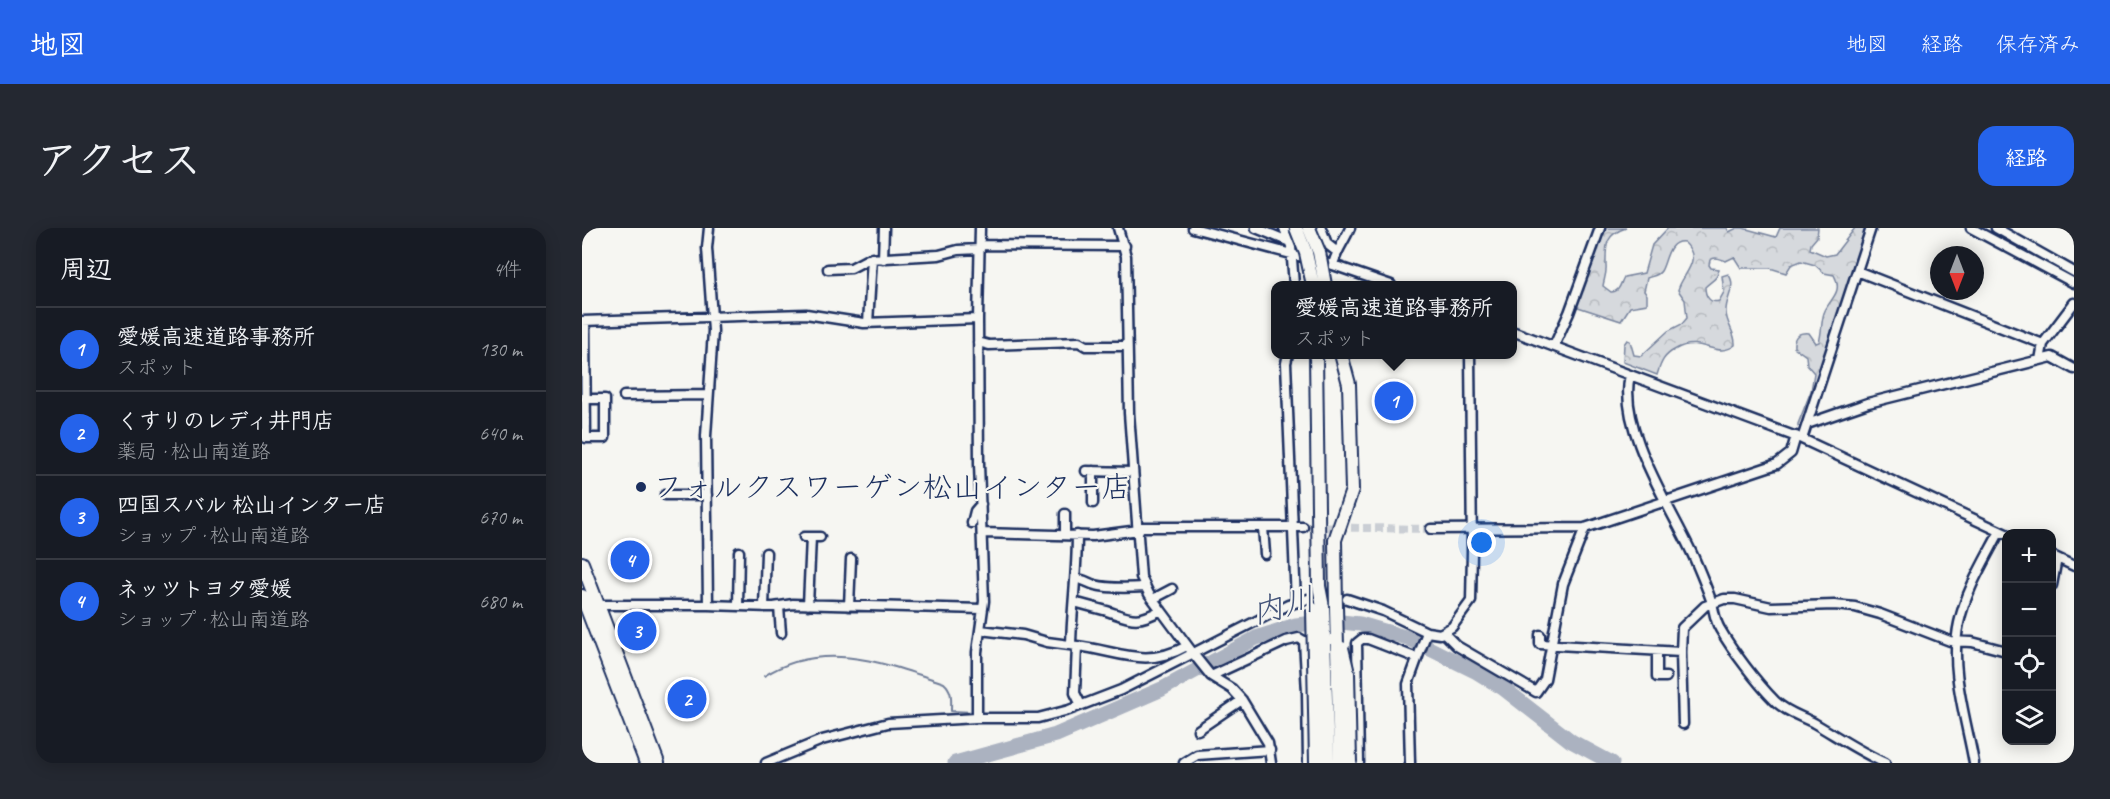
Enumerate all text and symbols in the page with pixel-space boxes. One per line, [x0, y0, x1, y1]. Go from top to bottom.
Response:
text: 地図 [30, 27, 86, 62]
text: 地図 [1846, 31, 1888, 57]
text: 経路 [1921, 31, 1963, 57]
text: 保存済み [1996, 31, 2080, 57]
button: 経路 [1978, 126, 2074, 186]
text: アクセス [36, 134, 201, 187]
north arrow [1930, 246, 1984, 300]
text: 周辺 [60, 253, 112, 286]
text: 4件 [493, 257, 522, 282]
popup [1271, 281, 1517, 359]
text: 愛媛高速道路事務所 [1295, 294, 1493, 322]
text: 愛媛高速道路事務所 [117, 323, 315, 351]
text: スポット [1295, 326, 1375, 351]
text: 1 [75, 337, 84, 362]
text: 130 m [479, 337, 522, 362]
text: スポット [117, 355, 197, 380]
pin: 1 [1374, 378, 1414, 423]
text: くすりのレディ井門店 [117, 407, 334, 435]
text: 2 [75, 421, 84, 446]
text: 640 m [479, 421, 522, 446]
text: 薬局 · 松山南道路 [117, 439, 270, 464]
place label: フォルクスワーゲン松山インター店 [653, 468, 1131, 506]
marker: フォルクスワーゲン松山インター店 [634, 480, 648, 494]
text: 四国スバル 松山インター店 [117, 491, 386, 519]
text: 3 [75, 505, 84, 530]
text: 670 m [479, 505, 522, 530]
text: ショップ · 松山南道路 [117, 523, 310, 548]
your location [1467, 528, 1496, 557]
map controls [2002, 529, 2056, 745]
button: + [2002, 529, 2056, 583]
pin: 4 [610, 538, 650, 582]
text: ネッツトヨタ愛媛 [117, 575, 292, 603]
water label: 内川 [1247, 578, 1319, 633]
button: − [2002, 583, 2056, 637]
text: 4 [75, 589, 84, 614]
text: 680 m [479, 589, 522, 614]
text: ショップ · 松山南道路 [117, 607, 310, 632]
pin: 3 [618, 608, 656, 654]
button: locate [2002, 637, 2056, 691]
pin: 2 [668, 676, 706, 722]
button: layers [2002, 691, 2056, 745]

